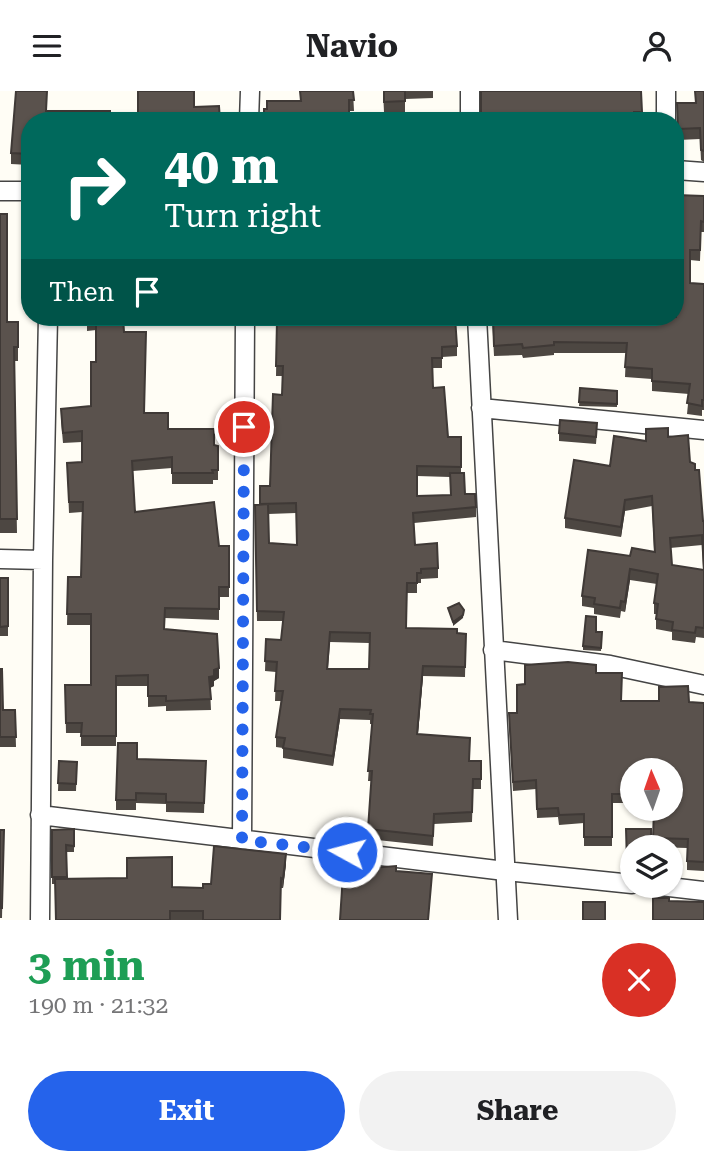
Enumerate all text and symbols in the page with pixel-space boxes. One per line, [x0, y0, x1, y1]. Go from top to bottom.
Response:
icon: menu [28, 27, 66, 65]
text: Navio [306, 27, 398, 65]
icon: person [638, 27, 676, 65]
text: 40 m [164, 138, 279, 195]
icon: right [49, 140, 140, 231]
text: Turn right [164, 197, 321, 235]
icon: arrive [128, 273, 166, 311]
text: Then [49, 277, 114, 307]
pin [214, 397, 274, 457]
icon: arrive [225, 408, 263, 446]
north arrow [620, 758, 682, 821]
map controls [620, 758, 683, 898]
position arrow [310, 815, 384, 889]
button: layers [620, 835, 683, 898]
text: 3 min [28, 941, 145, 990]
button: close [602, 943, 676, 1017]
text: 190 m · 21:32 [28, 992, 168, 1019]
button: Exit [28, 1071, 345, 1151]
button: Share [359, 1071, 676, 1151]

